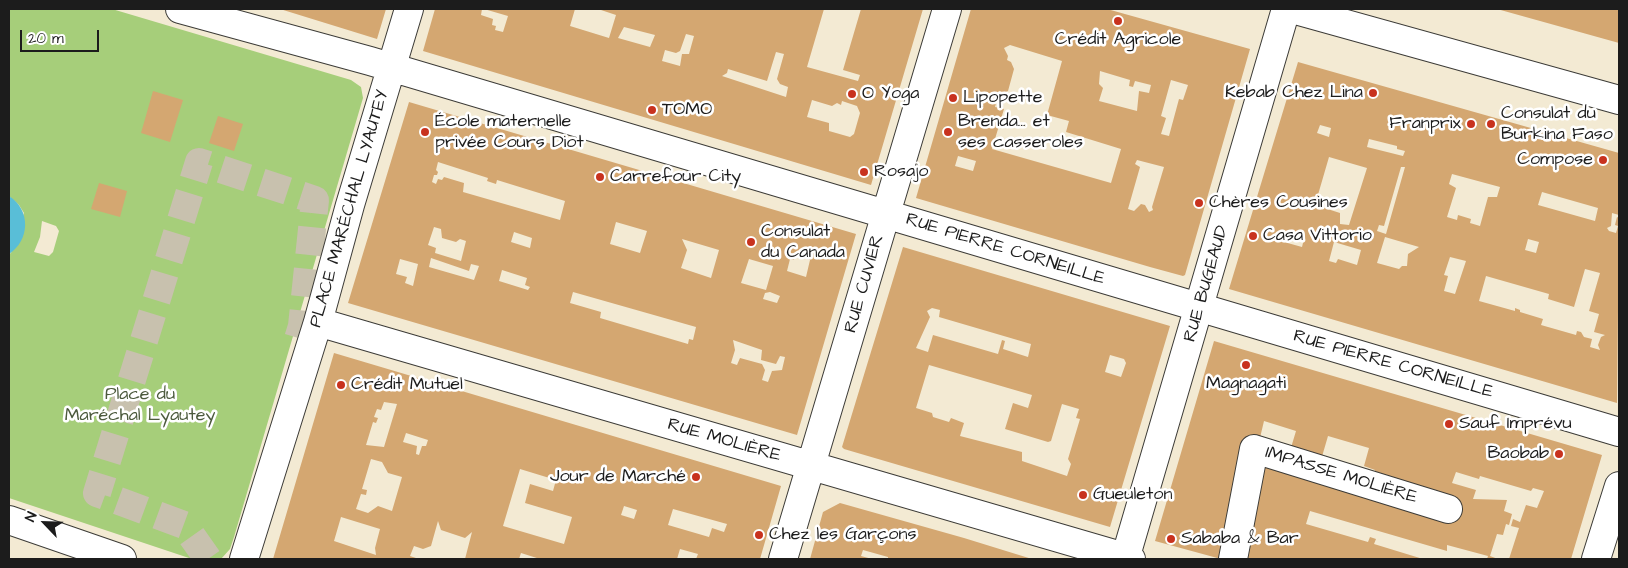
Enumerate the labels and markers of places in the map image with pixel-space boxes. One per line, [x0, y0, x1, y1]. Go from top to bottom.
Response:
marker: Crédit Agricole [1112, 15, 1124, 27]
place label: Crédit Agricole [1055, 29, 1181, 51]
place label: Kebab Chez Lina [1225, 82, 1363, 104]
place label: O Yoga [862, 83, 919, 105]
place label: Lipopette [963, 87, 1042, 109]
marker: Kebab Chez Lina [1367, 87, 1379, 99]
marker: O Yoga [846, 88, 858, 100]
marker: Lipopette [947, 92, 959, 104]
place label: TOMO [662, 99, 712, 121]
place label: Consulat du Burkina Faso [1501, 103, 1613, 146]
marker: TOMO [646, 104, 658, 116]
place label: École maternelle privée Cours Diot [435, 111, 584, 154]
place label: Brenda... et ses casseroles [958, 111, 1083, 154]
place label: Franprix [1389, 113, 1461, 135]
marker: Franprix [1465, 118, 1477, 130]
marker: Consulat du Burkina Faso [1485, 118, 1497, 130]
marker: École maternelle privée Cours Diot [419, 126, 431, 138]
marker: Brenda... et ses casseroles [942, 126, 954, 138]
place label: Compose [1517, 149, 1593, 171]
marker: Compose [1597, 154, 1609, 166]
place label: Rosajo [874, 161, 928, 183]
place label: Carrefour City [610, 166, 741, 188]
marker: Rosajo [858, 166, 870, 178]
marker: Carrefour City [594, 171, 606, 183]
place label: Chères Cousines [1209, 192, 1348, 214]
marker: Chères Cousines [1193, 197, 1205, 209]
place label: Consulat du Canada [761, 221, 845, 264]
place label: Casa Vittorio [1263, 225, 1372, 247]
marker: Casa Vittorio [1247, 230, 1259, 242]
marker: Consulat du Canada [745, 236, 757, 248]
marker: Magnagati [1240, 359, 1252, 371]
place label: Magnagati [1206, 373, 1286, 395]
place label: Crédit Mutuel [351, 374, 463, 396]
marker: Crédit Mutuel [335, 379, 347, 391]
place label: Sauf Imprévu [1459, 413, 1572, 435]
marker: Sauf Imprévu [1443, 418, 1455, 430]
place label: Baobab [1488, 443, 1549, 465]
marker: Baobab [1553, 448, 1565, 460]
place label: Jour de Marché [550, 466, 686, 488]
marker: Jour de Marché [690, 471, 702, 483]
place label: Gueuleton [1093, 484, 1172, 506]
marker: Gueuleton [1077, 489, 1089, 501]
place label: Chez les Garçons [769, 524, 916, 546]
place label: Sababa & Bar [1181, 528, 1299, 550]
marker: Chez les Garçons [753, 529, 765, 541]
marker: Sababa & Bar [1165, 533, 1177, 545]

